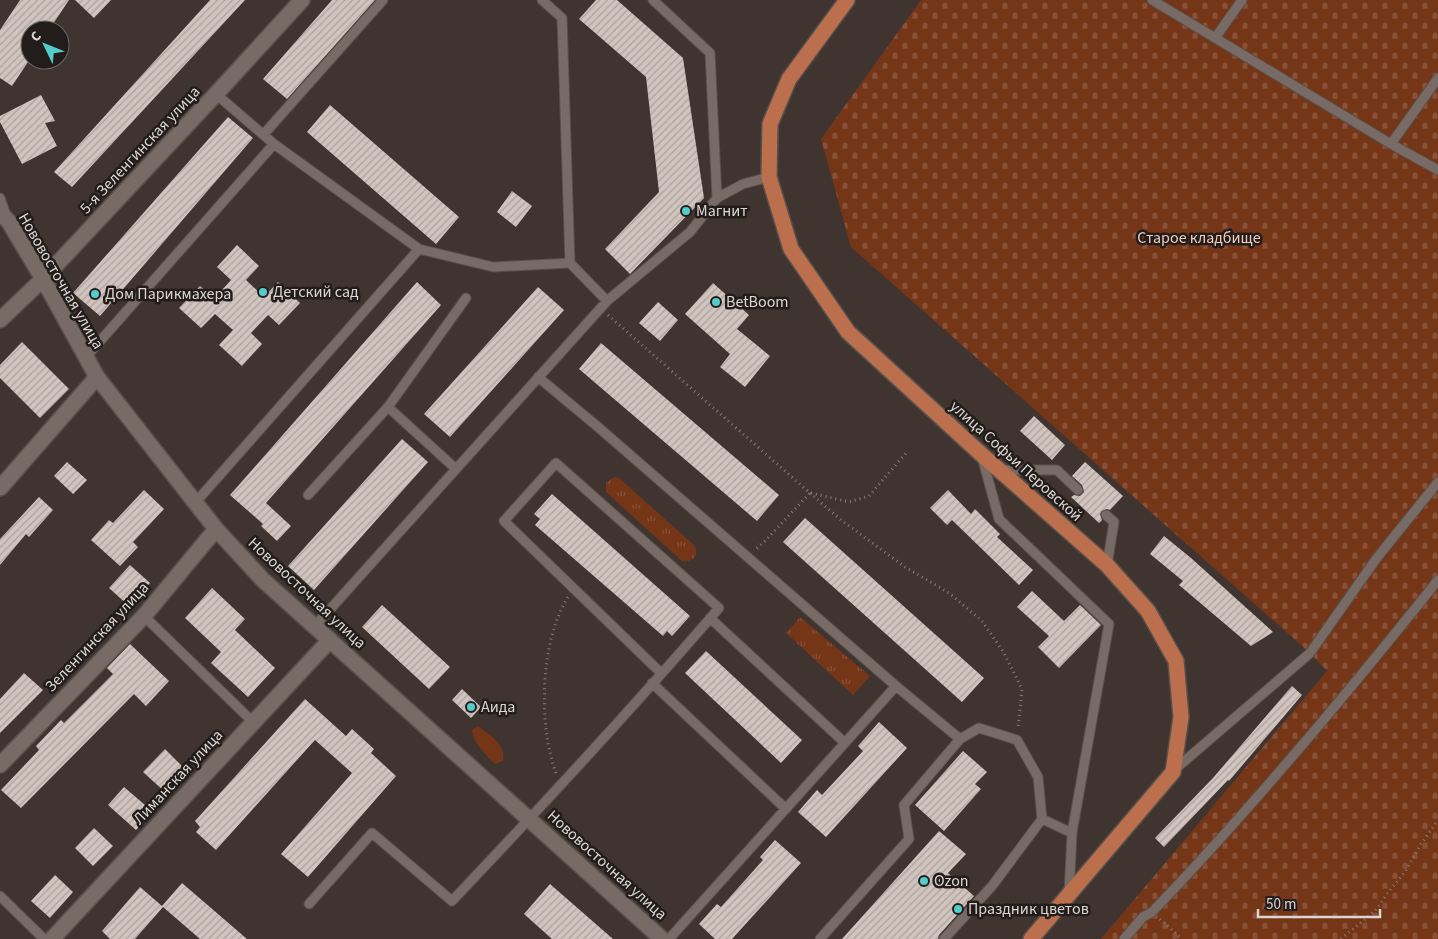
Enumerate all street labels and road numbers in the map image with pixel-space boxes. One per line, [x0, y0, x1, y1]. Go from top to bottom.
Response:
street label: 5-я Зеленгинская улица [75, 81, 205, 219]
street label: Нововосточная улица [13, 209, 109, 353]
street label: улица Софьи Перовской [945, 395, 1087, 527]
street label: Нововосточная улица [243, 532, 371, 654]
street label: Зеленгинская улица [40, 577, 154, 697]
street label: Лиманская улица [128, 725, 228, 829]
street label: Нововосточная улица [542, 805, 672, 925]

